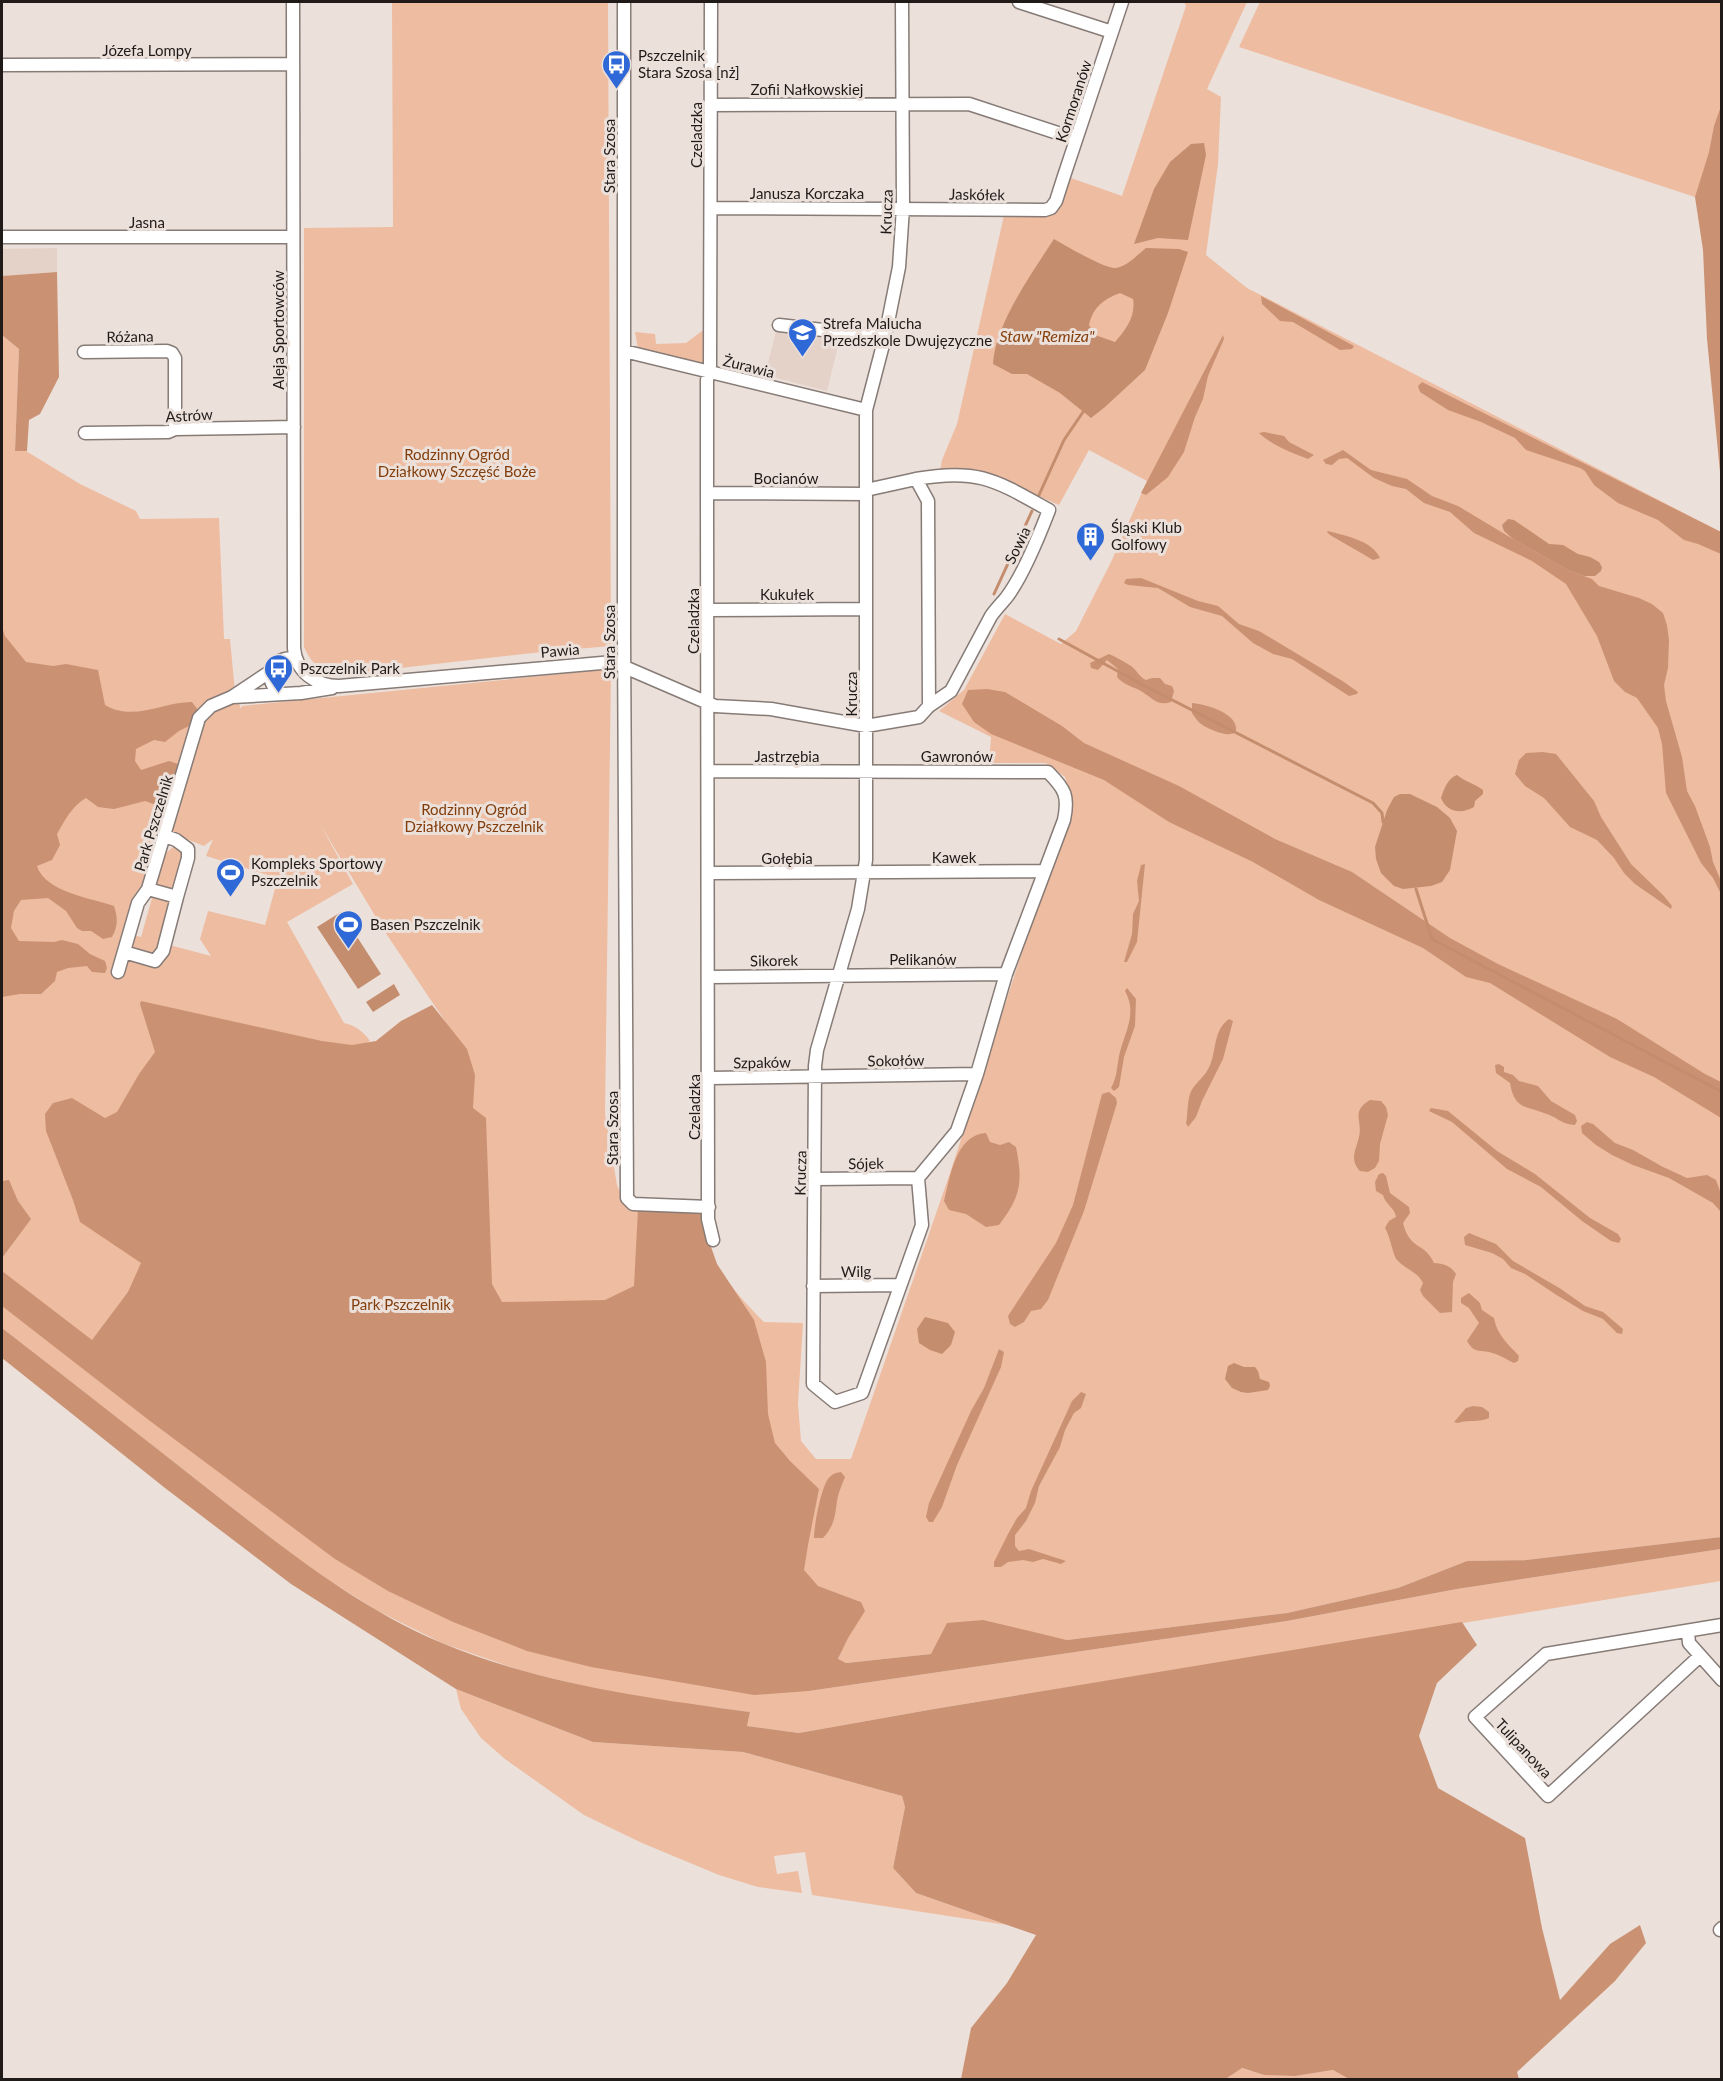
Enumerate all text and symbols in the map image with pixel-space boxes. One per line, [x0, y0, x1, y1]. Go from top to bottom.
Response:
street label: Józefa Lompy [102, 41, 192, 59]
place label: Pszczelnik Stara Szosa [nż] [638, 46, 740, 81]
bus stop icon: Pszczelnik Stara Szosa [nż] [601, 48, 633, 90]
street label: Kormoranów [1051, 57, 1095, 144]
street label: Zofii Nałkowskiej [751, 80, 863, 98]
street label: Czeladzka [687, 102, 705, 168]
street label: Stara Szosa [600, 119, 618, 193]
street label: Janusza Korczaka [750, 184, 864, 202]
street label: Jaskółek [949, 185, 1005, 203]
street label: Krucza [876, 189, 896, 235]
street label: Jasna [129, 213, 165, 231]
street label: Aleja Sportowców [269, 270, 287, 390]
place label: Strefa Malucha Przedszkole Dwujęzyczne [823, 314, 992, 349]
school or university icon: Strefa Malucha Przedszkole Dwujęzyczne [786, 316, 818, 358]
water label: Staw "Remiza" [999, 326, 1095, 345]
street label: Różana [106, 327, 154, 345]
street label: Żurawia [721, 351, 777, 381]
street label: Astrów [165, 405, 213, 425]
park label: Rodzinny Ogród Działkowy Szczęść Boże [378, 445, 536, 480]
street label: Bocianów [754, 469, 819, 487]
place label: Śląski Klub Golfowy [1111, 518, 1182, 553]
building icon: Śląski Klub Golfowy [1074, 520, 1106, 562]
street label: Sowia [1000, 523, 1034, 567]
street label: Kukułek [760, 585, 814, 603]
street label: Czeladzka [684, 588, 702, 654]
street label: Stara Szosa [600, 605, 618, 679]
street label: Pawia [540, 639, 580, 661]
bus stop icon: Pszczelnik Park [263, 652, 295, 694]
place label: Pszczelnik Park [300, 659, 400, 677]
street label: Krucza [842, 671, 860, 717]
street label: Jastrzębia [755, 747, 819, 765]
street label: Gawronów [921, 747, 993, 765]
street label: Park Pszczelnik [130, 772, 176, 873]
park label: Rodzinny Ogród Działkowy Pszczelnik [404, 800, 544, 835]
street label: Kawek [932, 848, 977, 866]
street label: Gołębia [761, 849, 813, 867]
place label: Kompleks Sportowy Pszczelnik [251, 854, 383, 889]
sports icon: Kompleks Sportowy Pszczelnik [214, 856, 246, 898]
sports icon: Basen Pszczelnik [333, 908, 365, 950]
place label: Basen Pszczelnik [370, 915, 481, 933]
street label: Pelikanów [889, 950, 957, 968]
street label: Sikorek [750, 951, 799, 969]
street label: Sokołów [867, 1050, 925, 1069]
street label: Szpaków [733, 1052, 791, 1072]
street label: Czeladzka [685, 1074, 703, 1140]
street label: Stara Szosa [603, 1091, 621, 1165]
street label: Krucza [791, 1150, 809, 1196]
street label: Sójek [848, 1154, 884, 1172]
street label: Wilg [841, 1262, 872, 1280]
park label: Park Pszczelnik [351, 1295, 451, 1313]
street label: Tulipanowa [1492, 1715, 1556, 1781]

